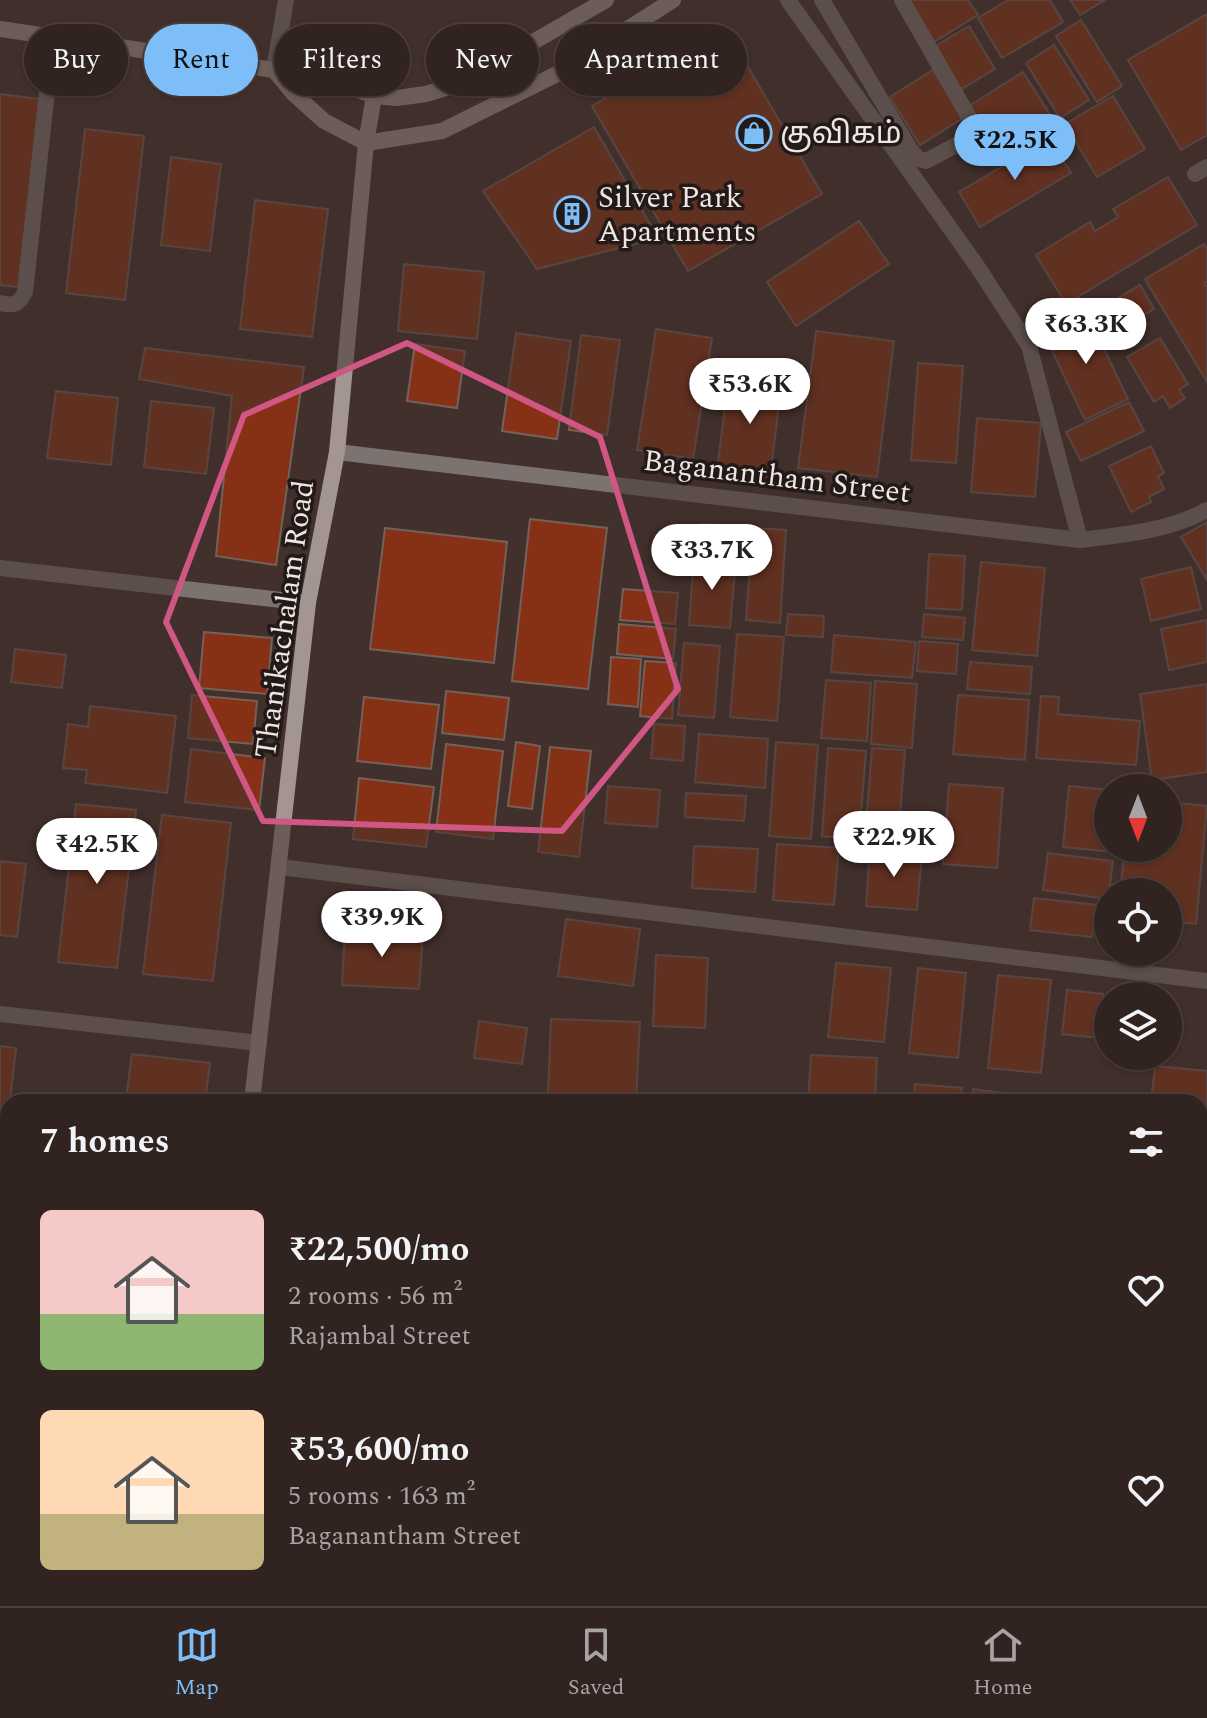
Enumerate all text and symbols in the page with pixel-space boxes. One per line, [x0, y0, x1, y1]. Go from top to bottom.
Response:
chip: Buy [24, 24, 128, 96]
chip: Rent [144, 24, 258, 96]
chip: Filters [274, 24, 410, 96]
chip: New [426, 24, 539, 96]
chip: Apartment [555, 24, 747, 96]
place label: குவிகம் [780, 111, 902, 157]
shop icon: குவிகம் [735, 114, 773, 152]
pin: ₹22.5K [950, 114, 1080, 182]
text: ₹22.5K [972, 120, 1058, 160]
place label: Silver Park Apartments [598, 175, 757, 255]
building icon: Silver Park Apartments [553, 195, 591, 233]
pin: ₹63.3K [1021, 298, 1151, 366]
text: ₹63.3K [1043, 304, 1129, 344]
pin: ₹53.6K [685, 358, 815, 426]
text: ₹53.6K [707, 364, 793, 404]
street label: Baganantham Street [641, 438, 913, 516]
street label: Thanikachalam Road [243, 477, 327, 761]
pin: ₹33.7K [647, 524, 777, 592]
text: ₹33.7K [669, 530, 755, 570]
north arrow [1094, 774, 1182, 862]
map controls [1094, 774, 1182, 1070]
pin: ₹22.9K [829, 811, 959, 879]
text: ₹22.9K [851, 817, 937, 857]
pin: ₹42.5K [32, 818, 162, 886]
text: ₹42.5K [54, 824, 140, 864]
button: locate [1094, 878, 1182, 966]
pin: ₹39.9K [317, 891, 447, 959]
text: ₹39.9K [339, 897, 425, 937]
button: layers [1094, 982, 1182, 1070]
text: 7 homes [40, 1116, 170, 1168]
icon: filters [1124, 1120, 1168, 1164]
text: ₹22,500/mo [288, 1224, 469, 1276]
icon: home [104, 1242, 200, 1338]
icon: heart [1124, 1268, 1168, 1312]
text: 2 rooms · 56 m² [288, 1276, 462, 1316]
text: Rajambal Street [288, 1316, 471, 1356]
text: ₹53,600/mo [288, 1424, 469, 1476]
icon: home [104, 1442, 200, 1538]
icon: heart [1124, 1468, 1168, 1512]
text: 5 rooms · 163 m² [288, 1476, 475, 1516]
text: Baganantham Street [288, 1516, 521, 1556]
tab: Map [174, 1623, 219, 1704]
tab: Saved [568, 1623, 624, 1704]
tab: Home [973, 1623, 1032, 1704]

